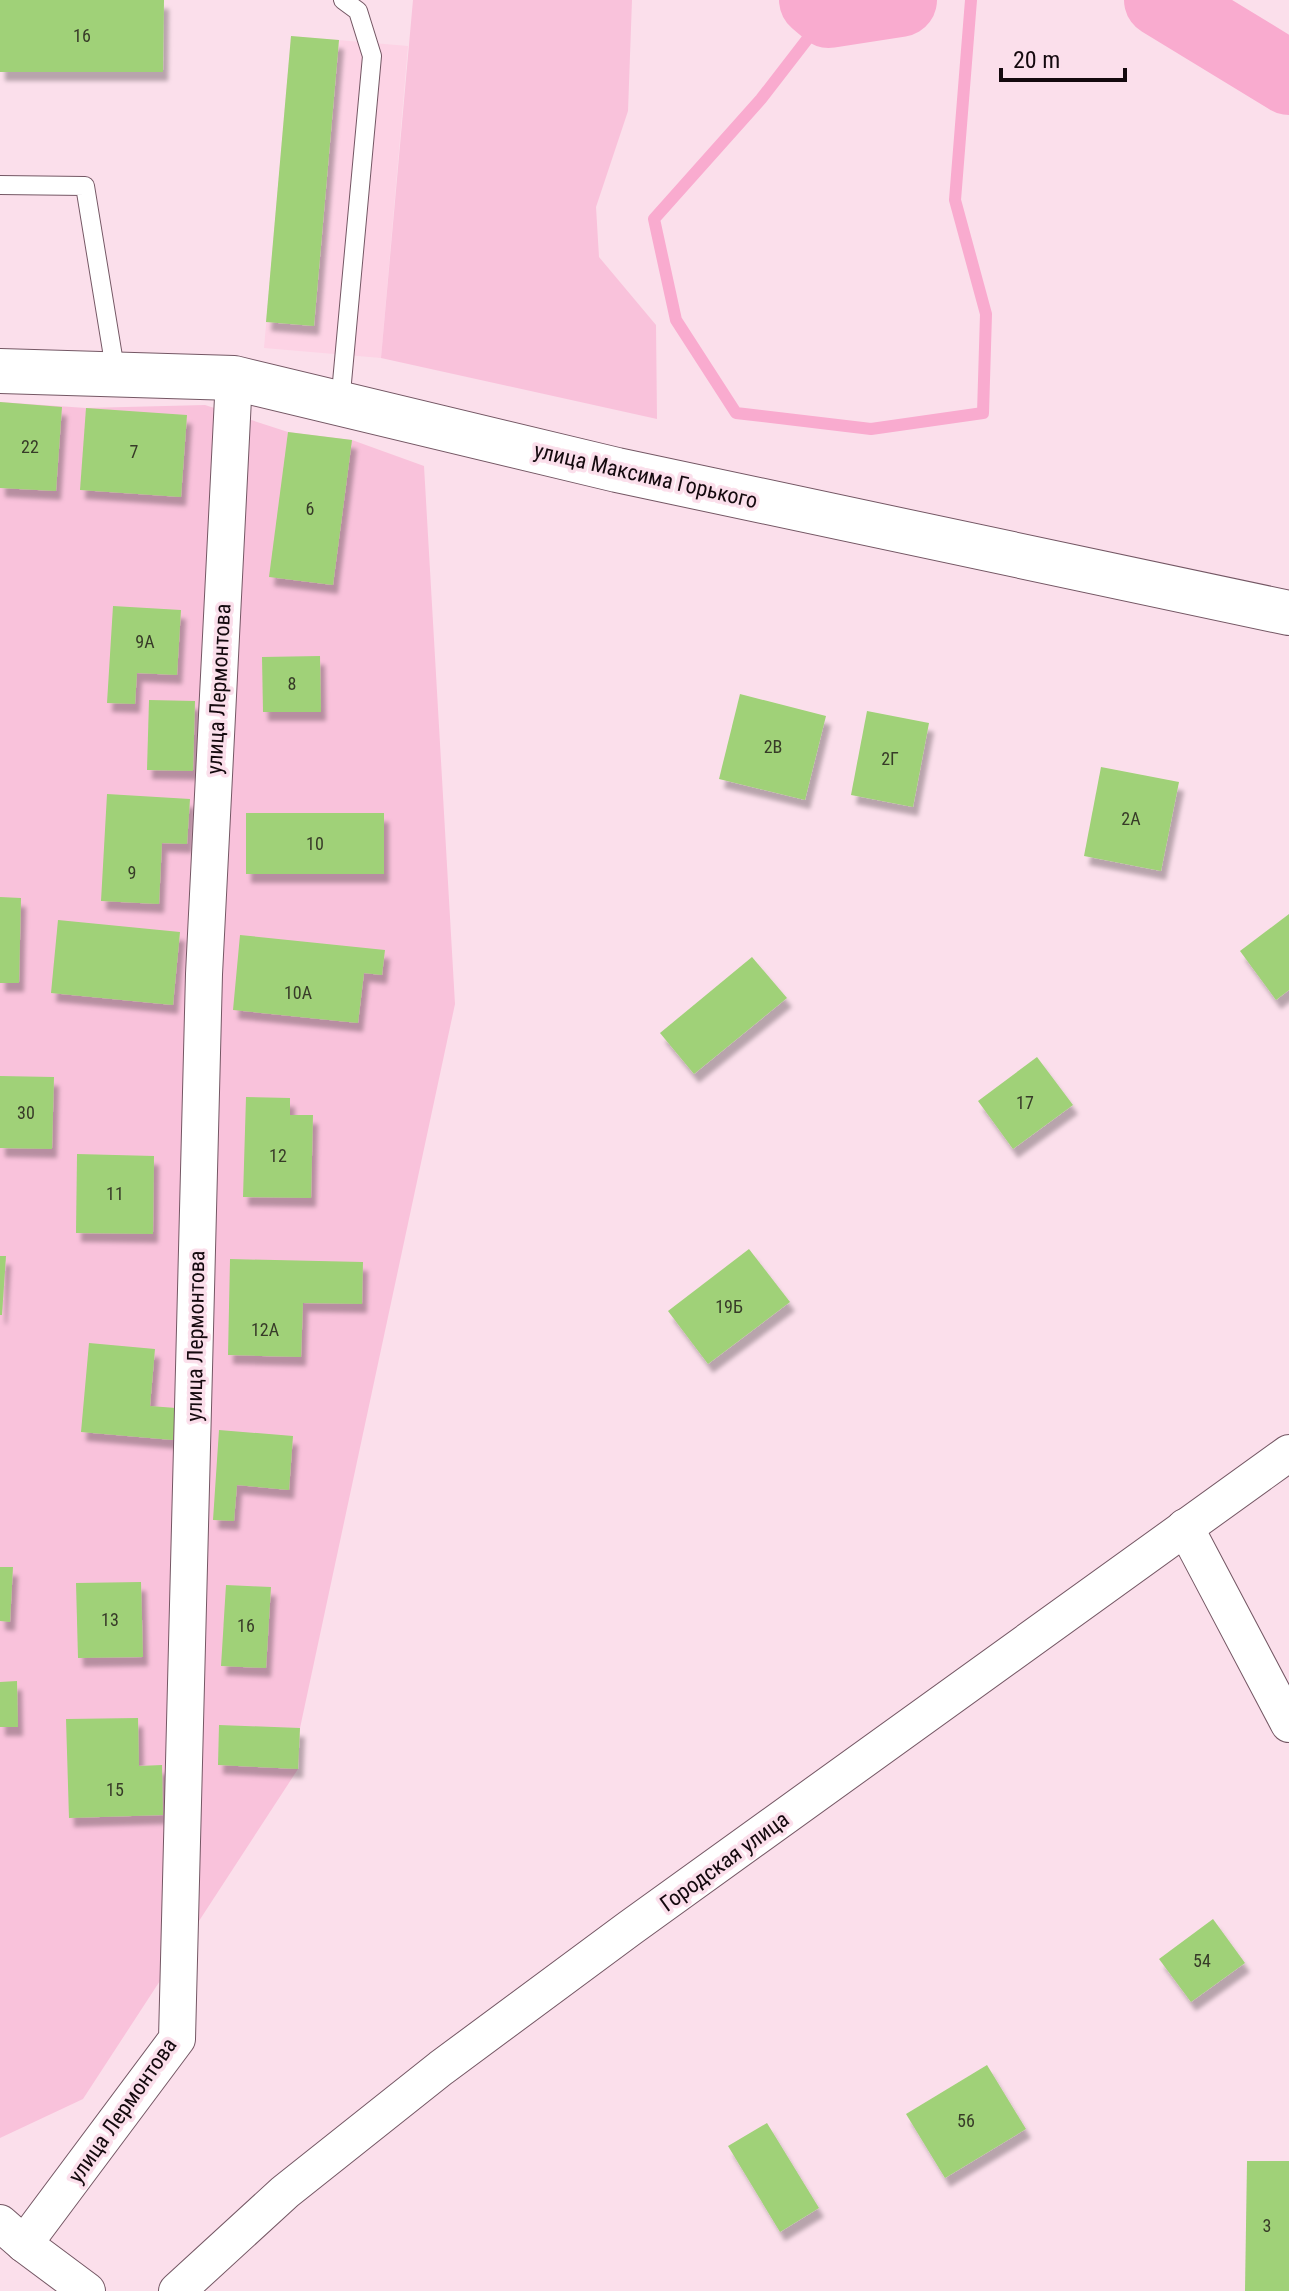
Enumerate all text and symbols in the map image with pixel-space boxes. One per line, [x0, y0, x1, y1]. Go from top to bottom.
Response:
house number: 16 [73, 25, 91, 46]
scale bar [1001, 32, 1125, 82]
text: 20 m [1013, 46, 1060, 74]
house number: 22 [21, 436, 39, 457]
street label: улица Максима Горького [532, 438, 760, 513]
house number: 7 [130, 441, 139, 462]
house number: 6 [306, 498, 314, 519]
street label: улица Лермонтова [202, 603, 235, 775]
house number: 9А [135, 631, 155, 652]
house number: 8 [288, 673, 296, 694]
house number: 2В [764, 736, 782, 757]
house number: 2Г [881, 748, 899, 769]
house number: 2А [1121, 808, 1141, 829]
house number: 10 [306, 833, 324, 854]
house number: 9 [128, 862, 136, 883]
house number: 10А [284, 982, 313, 1003]
house number: 17 [1016, 1092, 1034, 1113]
house number: 30 [17, 1102, 35, 1123]
house number: 12 [269, 1145, 287, 1166]
house number: 11 [106, 1183, 124, 1204]
street label: улица Лермонтова [182, 1250, 209, 1422]
house number: 19Б [715, 1296, 743, 1317]
house number: 12А [251, 1319, 280, 1340]
house number: 13 [101, 1609, 119, 1630]
house number: 16 [237, 1615, 255, 1636]
house number: 15 [106, 1779, 124, 1800]
street label: Городская улица [655, 1806, 793, 1916]
house number: 54 [1193, 1950, 1211, 1971]
street label: улица Лермонтова [63, 2033, 182, 2187]
house number: 56 [957, 2110, 975, 2131]
house number: 3 [1263, 2215, 1271, 2236]

